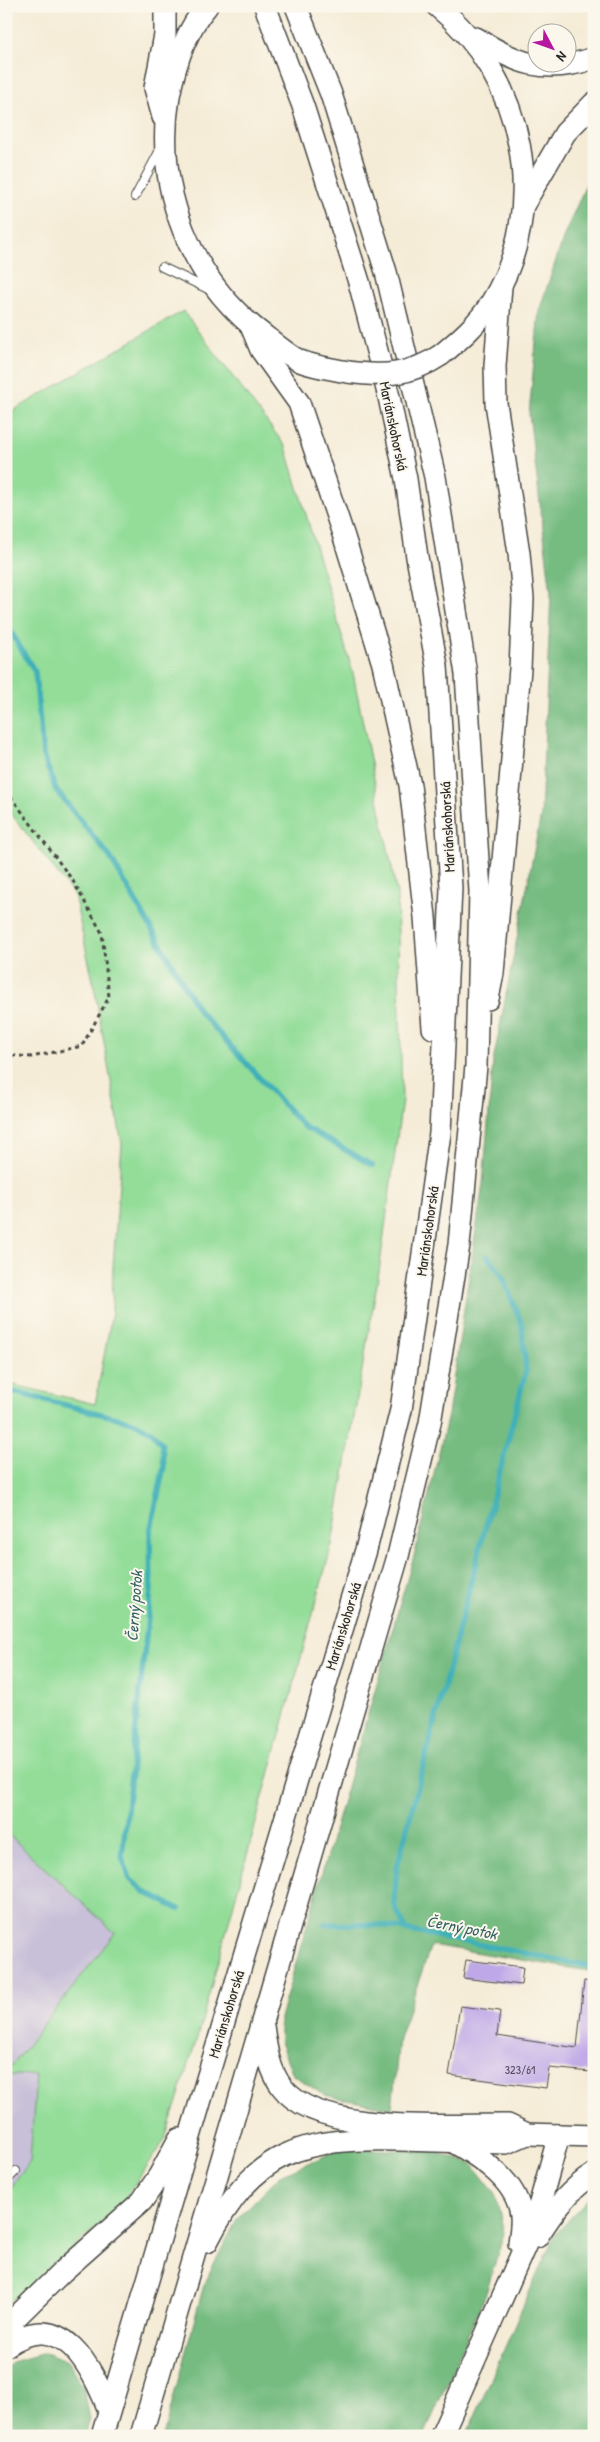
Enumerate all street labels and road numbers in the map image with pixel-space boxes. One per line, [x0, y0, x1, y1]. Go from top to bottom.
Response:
street label: Mariánskohorská [374, 379, 414, 473]
street label: Mariánskohorská [434, 781, 460, 873]
street label: Mariánskohorská [410, 1185, 444, 1277]
street label: Mariánskohorská [320, 1579, 366, 1672]
street label: Mariánskohorská [203, 1967, 249, 2060]

